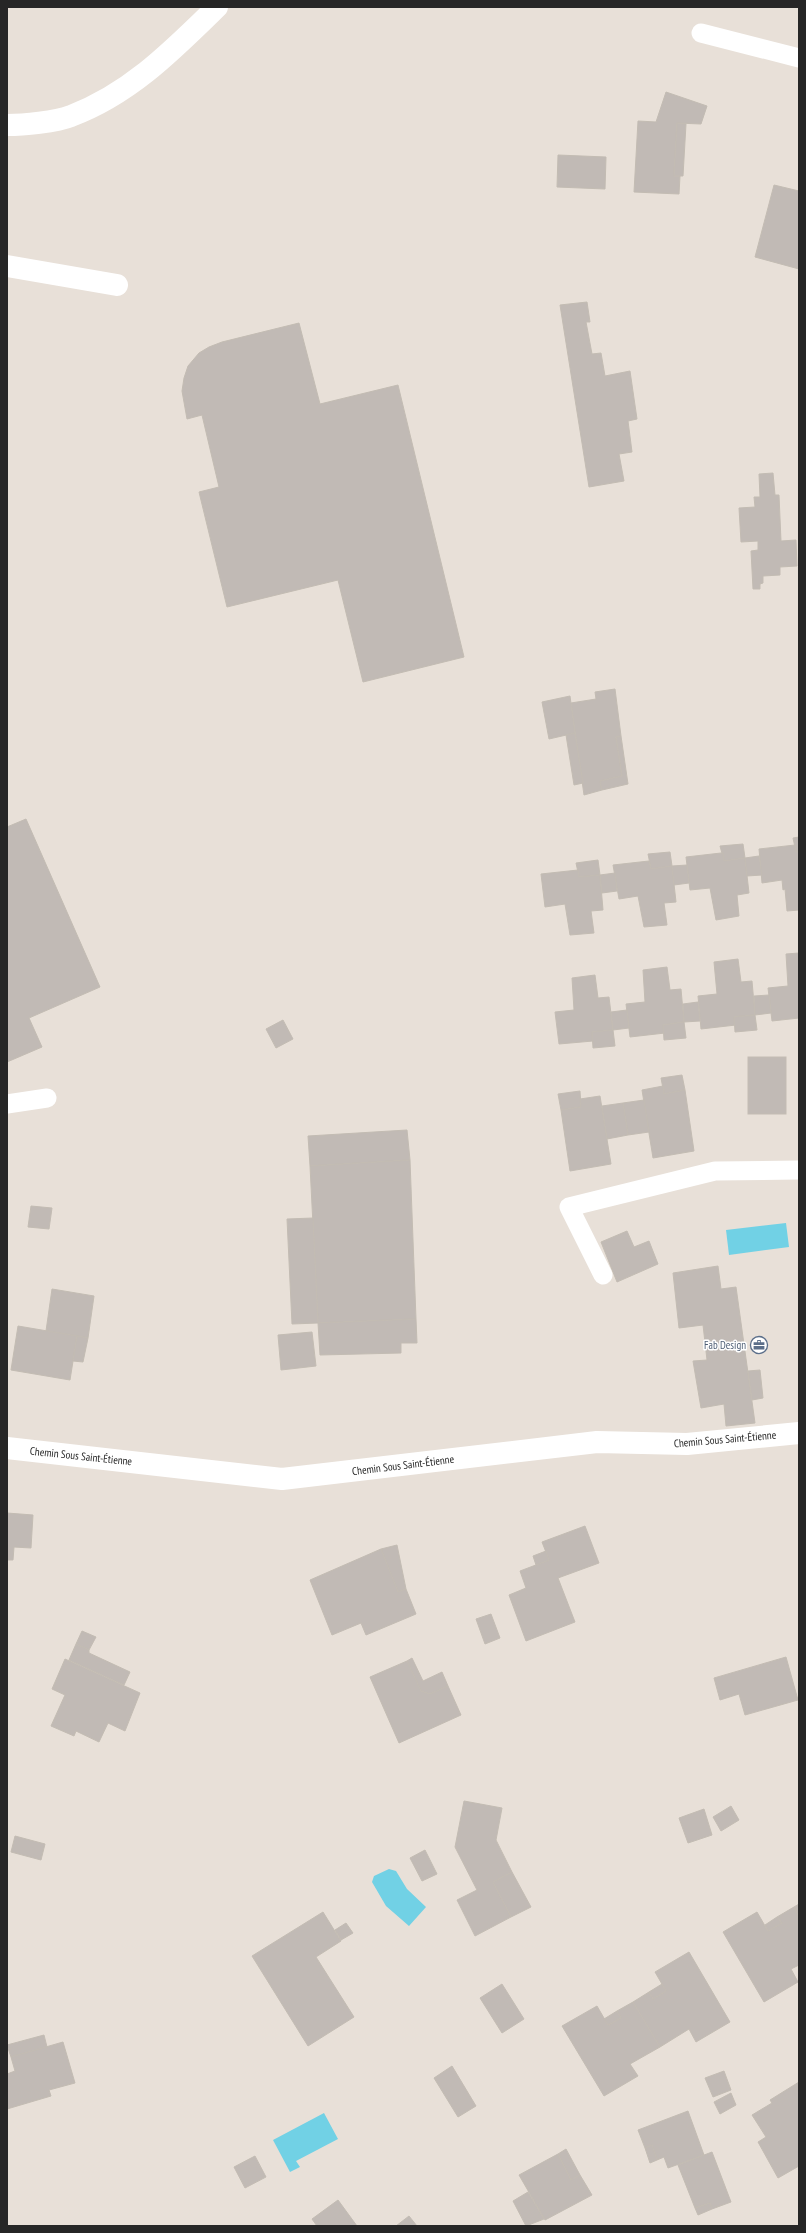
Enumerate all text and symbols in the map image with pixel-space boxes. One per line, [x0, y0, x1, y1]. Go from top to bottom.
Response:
office icon: Fab Design [749, 1335, 769, 1355]
place label: Fab Design [704, 1338, 746, 1352]
street label: Chemin Sous Saint-Étienne [673, 1428, 777, 1450]
street label: Chemin Sous Saint-Étienne [29, 1444, 133, 1468]
street label: Chemin Sous Saint-Étienne [351, 1452, 455, 1478]

